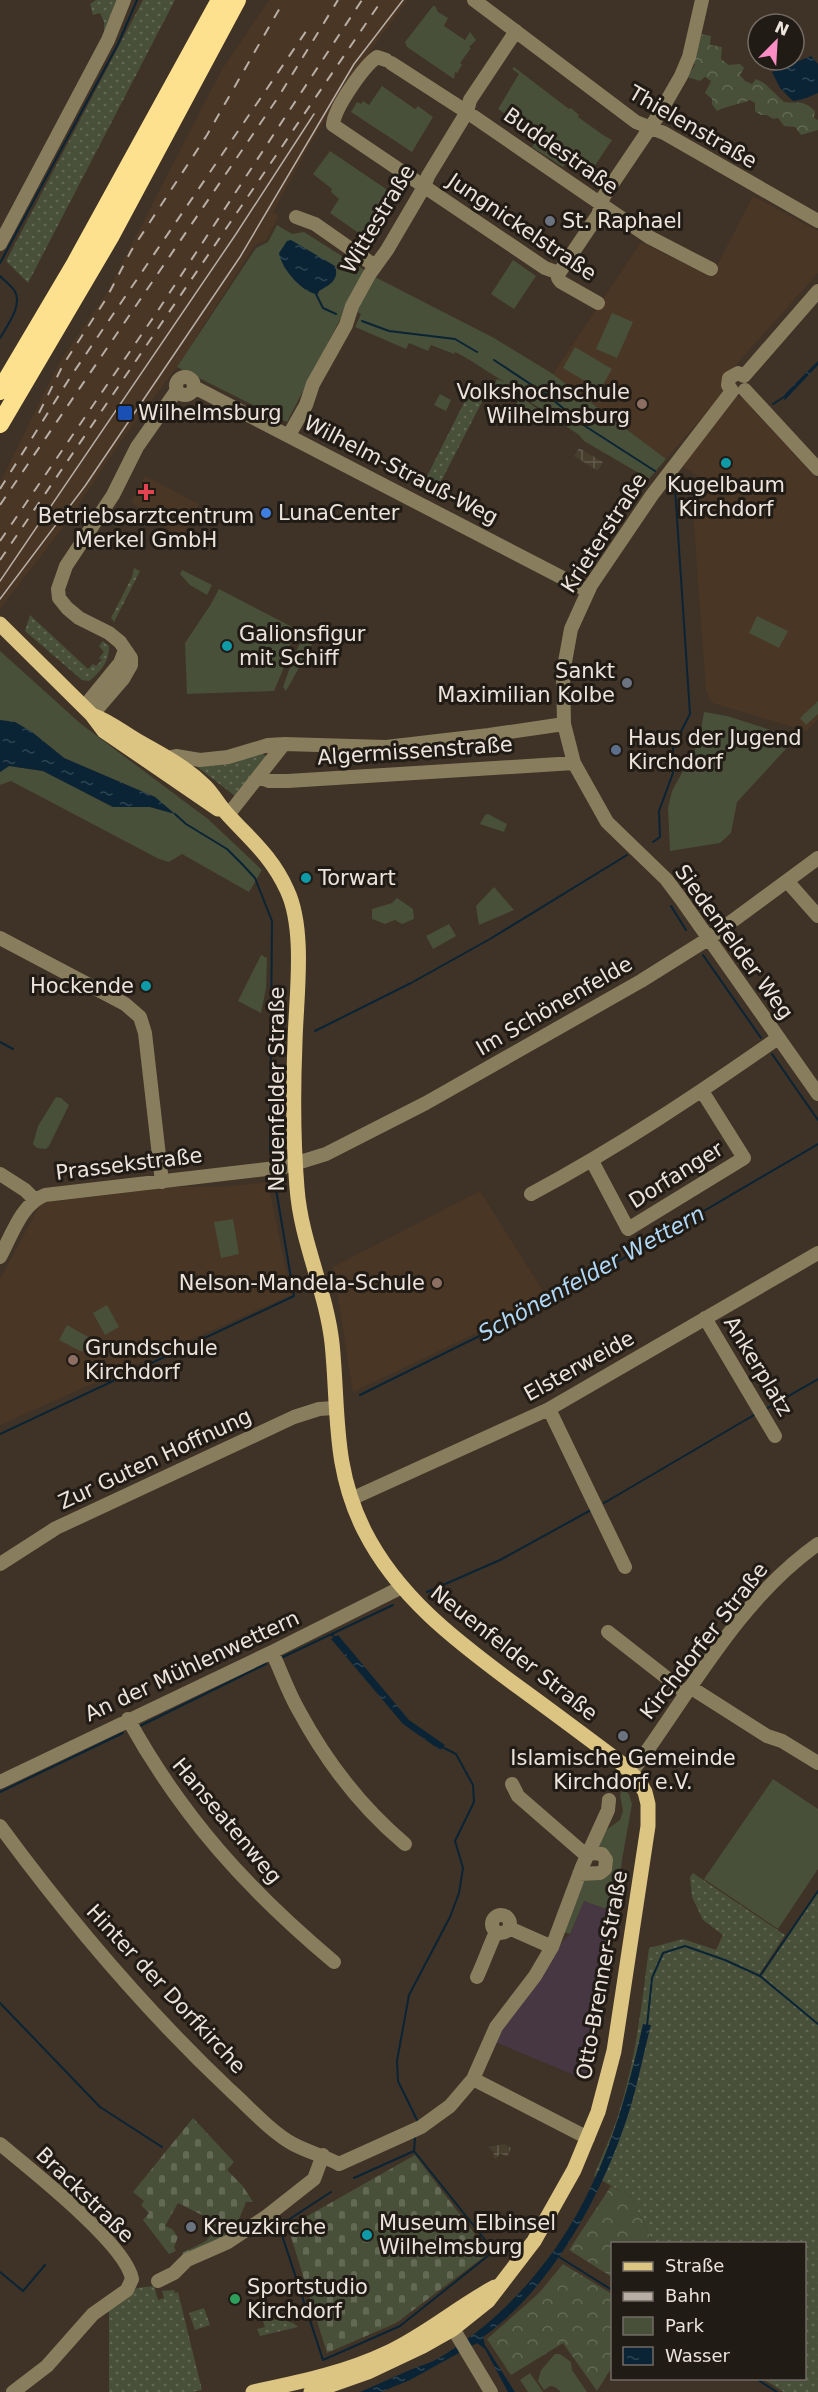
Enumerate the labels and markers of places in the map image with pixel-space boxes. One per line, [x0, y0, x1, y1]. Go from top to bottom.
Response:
place label: St. Raphael [562, 209, 682, 233]
marker: St. Raphael [543, 214, 557, 228]
place label: Volkshochschule Wilhelmsburg [457, 380, 630, 428]
marker: Volkshochschule Wilhelmsburg [635, 397, 649, 411]
place label: Wilhelmsburg [138, 401, 282, 425]
marker: Wilhelmsburg [116, 404, 134, 422]
marker: Kugelbaum Kirchdorf [719, 456, 733, 470]
place label: Kugelbaum Kirchdorf [667, 473, 785, 521]
marker: Betriebsarztcentrum Merkel GmbH [137, 483, 155, 501]
place label: LunaCenter [278, 501, 400, 525]
place label: Betriebsarztcentrum Merkel GmbH [38, 504, 254, 552]
marker: LunaCenter [259, 506, 273, 520]
place label: Galionsfigur mit Schiff [239, 622, 366, 670]
marker: Galionsfigur mit Schiff [220, 639, 234, 653]
place label: Sankt Maximilian Kolbe [437, 659, 615, 707]
marker: Sankt Maximilian Kolbe [620, 676, 634, 690]
place label: Haus der Jugend Kirchdorf [628, 726, 802, 774]
marker: Haus der Jugend Kirchdorf [609, 743, 623, 757]
place label: Torwart [317, 866, 396, 890]
marker: Torwart [299, 871, 313, 885]
place label: Hockende [30, 974, 134, 998]
marker: Hockende [139, 979, 153, 993]
place label: Nelson-Mandela-Schule [179, 1271, 425, 1295]
marker: Nelson-Mandela-Schule [430, 1276, 444, 1290]
place label: Grundschule Kirchdorf [85, 1336, 218, 1384]
marker: Grundschule Kirchdorf [66, 1353, 80, 1367]
marker: Islamische Gemeinde Kirchdorf e.V. [616, 1729, 630, 1743]
place label: Islamische Gemeinde Kirchdorf e.V. [510, 1746, 736, 1794]
place label: Museum Elbinsel Wilhelmsburg [379, 2211, 556, 2259]
place label: Kreuzkirche [203, 2215, 326, 2239]
marker: Kreuzkirche [184, 2220, 198, 2234]
marker: Museum Elbinsel Wilhelmsburg [360, 2228, 374, 2242]
place label: Sportstudio Kirchdorf [247, 2275, 368, 2323]
marker: Sportstudio Kirchdorf [228, 2292, 242, 2306]

